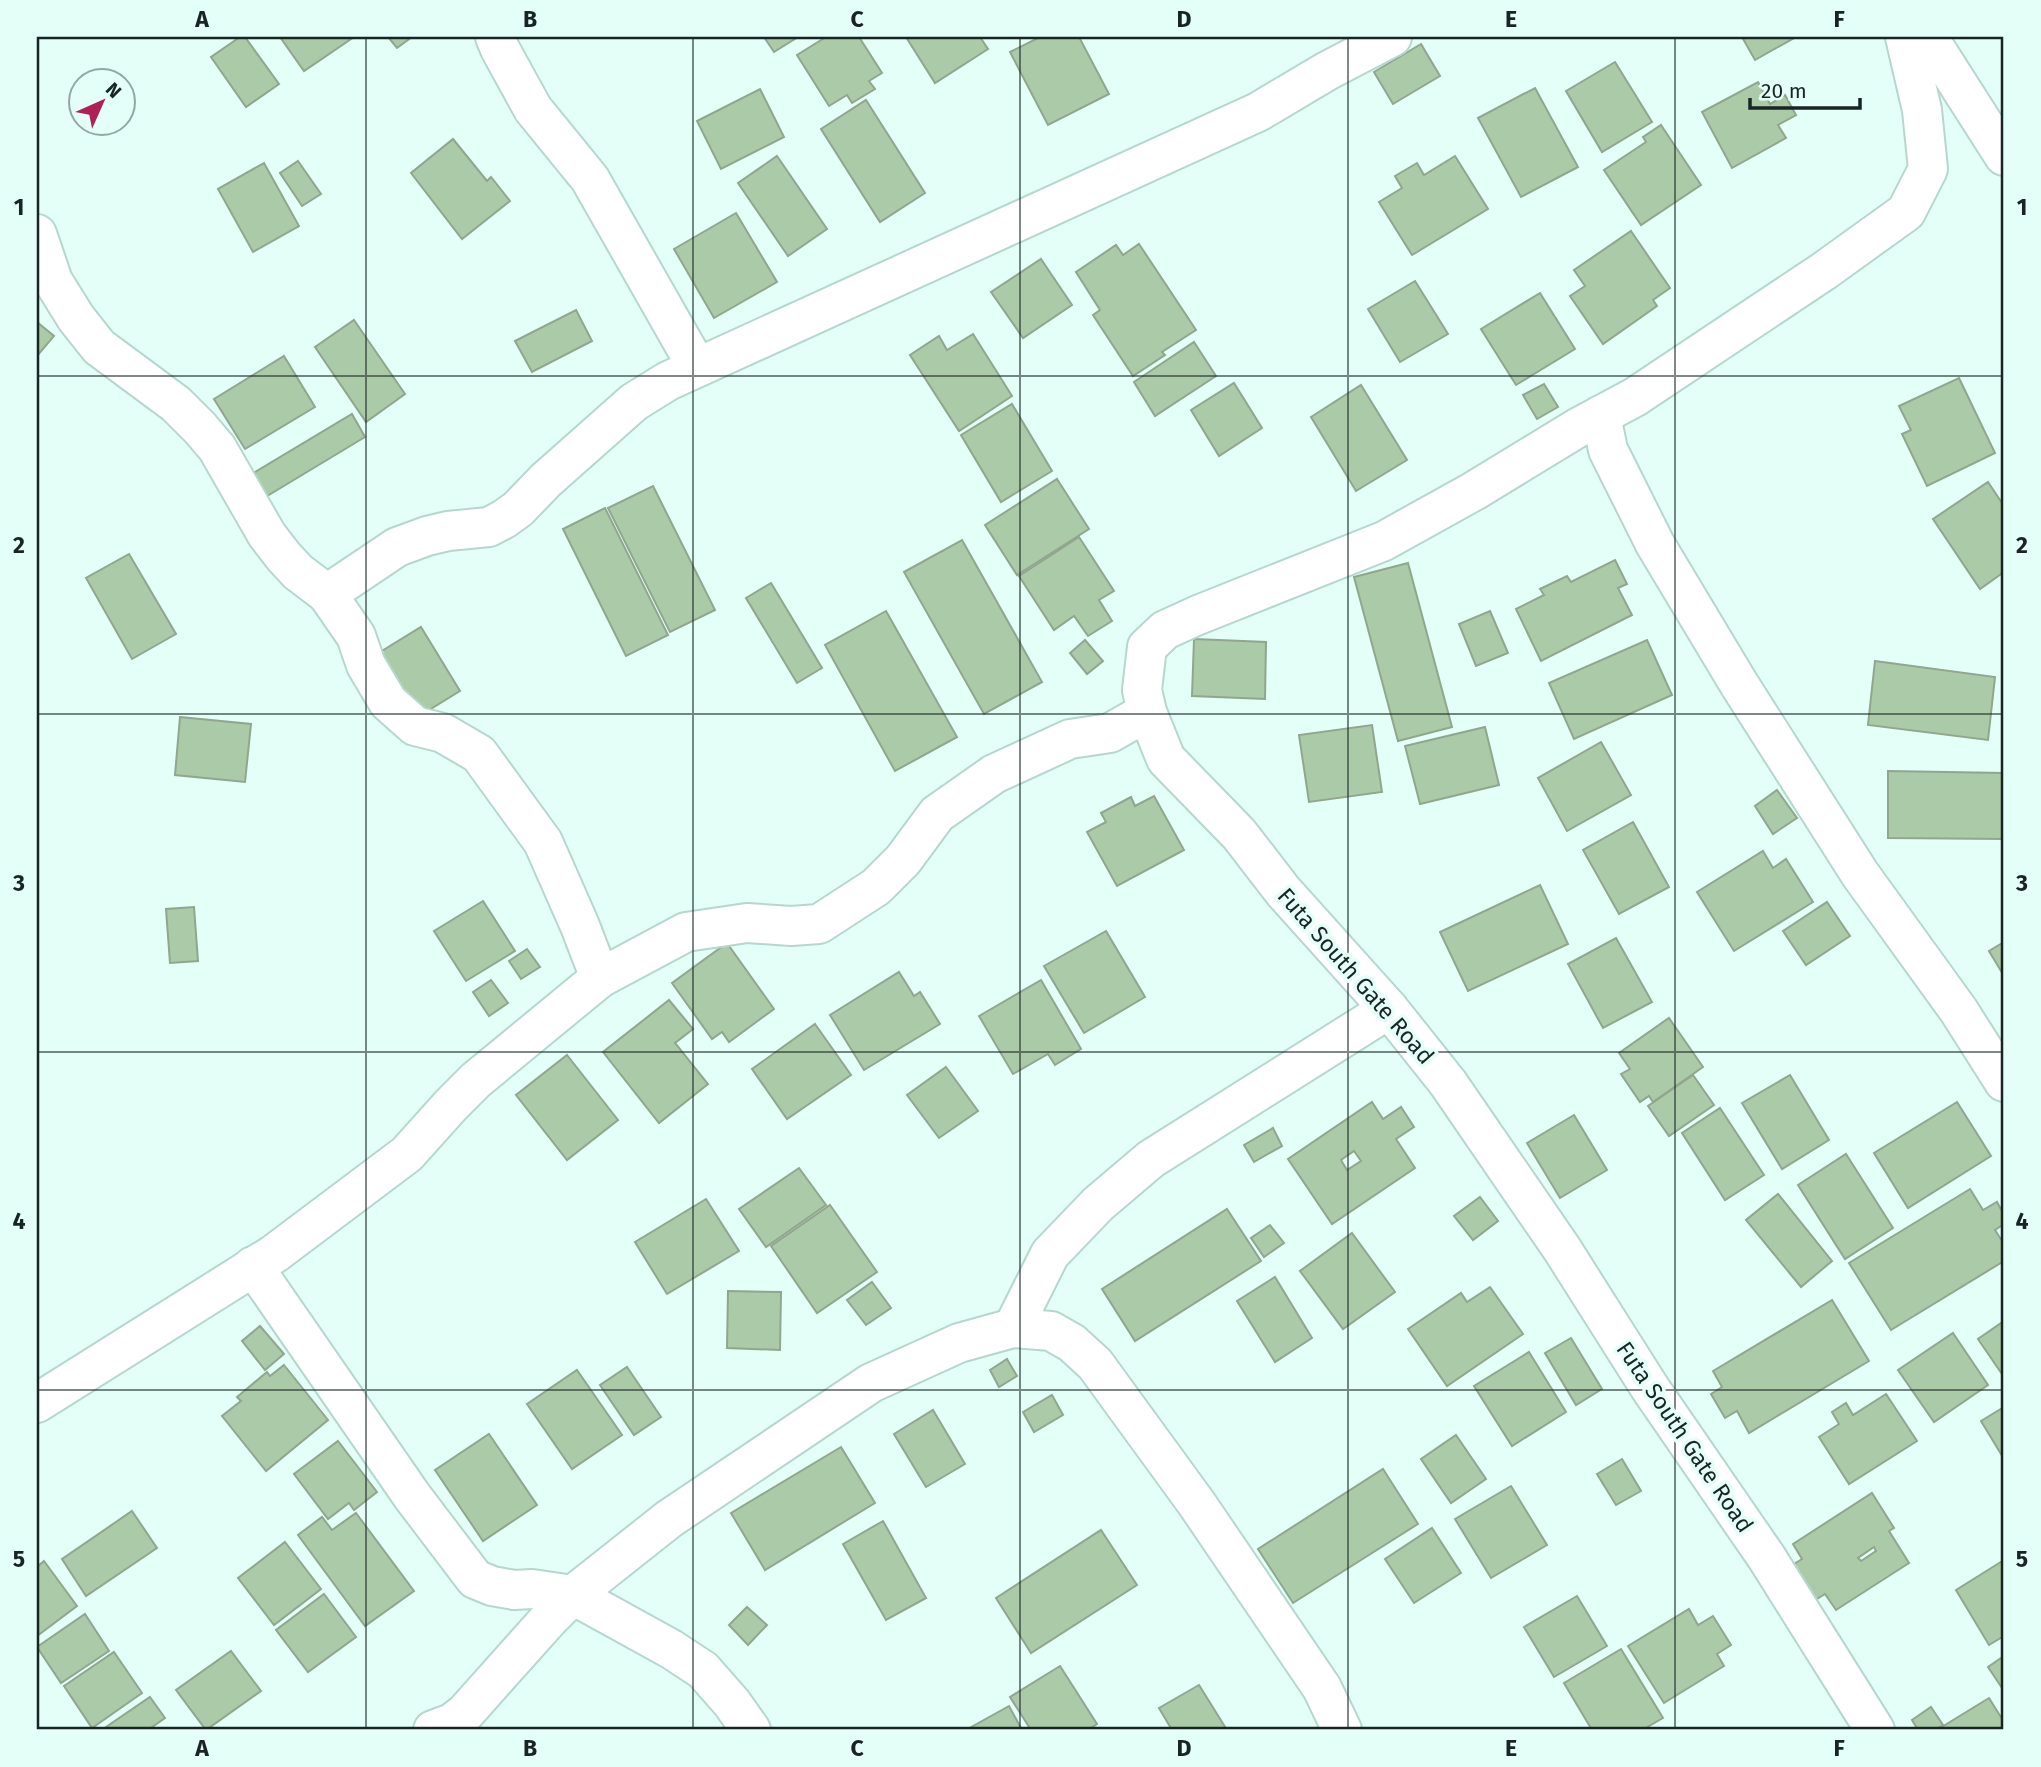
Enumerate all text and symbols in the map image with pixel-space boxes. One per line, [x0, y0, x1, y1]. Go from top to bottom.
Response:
text: A [194, 5, 209, 33]
text: B [523, 5, 537, 33]
text: C [850, 5, 864, 33]
text: D [1177, 5, 1192, 33]
text: E [1505, 5, 1517, 33]
text: F [1833, 5, 1845, 33]
north arrow [66, 66, 136, 136]
scale bar [1750, 66, 1861, 110]
text: N [101, 78, 126, 103]
text: 20 m [1761, 78, 1807, 104]
text: 1 [14, 193, 24, 221]
text: 1 [2017, 193, 2027, 221]
text: 2 [13, 531, 25, 559]
text: 2 [2016, 531, 2028, 559]
text: 3 [12, 869, 25, 897]
text: 3 [2015, 869, 2028, 897]
street label: Futa South Gate Road [1272, 882, 1440, 1070]
text: 4 [13, 1207, 26, 1235]
text: 4 [2016, 1207, 2029, 1235]
street label: Futa South Gate Road [1611, 1336, 1759, 1538]
text: 5 [13, 1545, 25, 1573]
text: 5 [2016, 1545, 2028, 1573]
text: A [194, 1734, 209, 1762]
text: B [523, 1734, 537, 1762]
text: C [850, 1734, 864, 1762]
text: D [1177, 1734, 1192, 1762]
text: E [1505, 1734, 1517, 1762]
text: F [1833, 1734, 1845, 1762]

